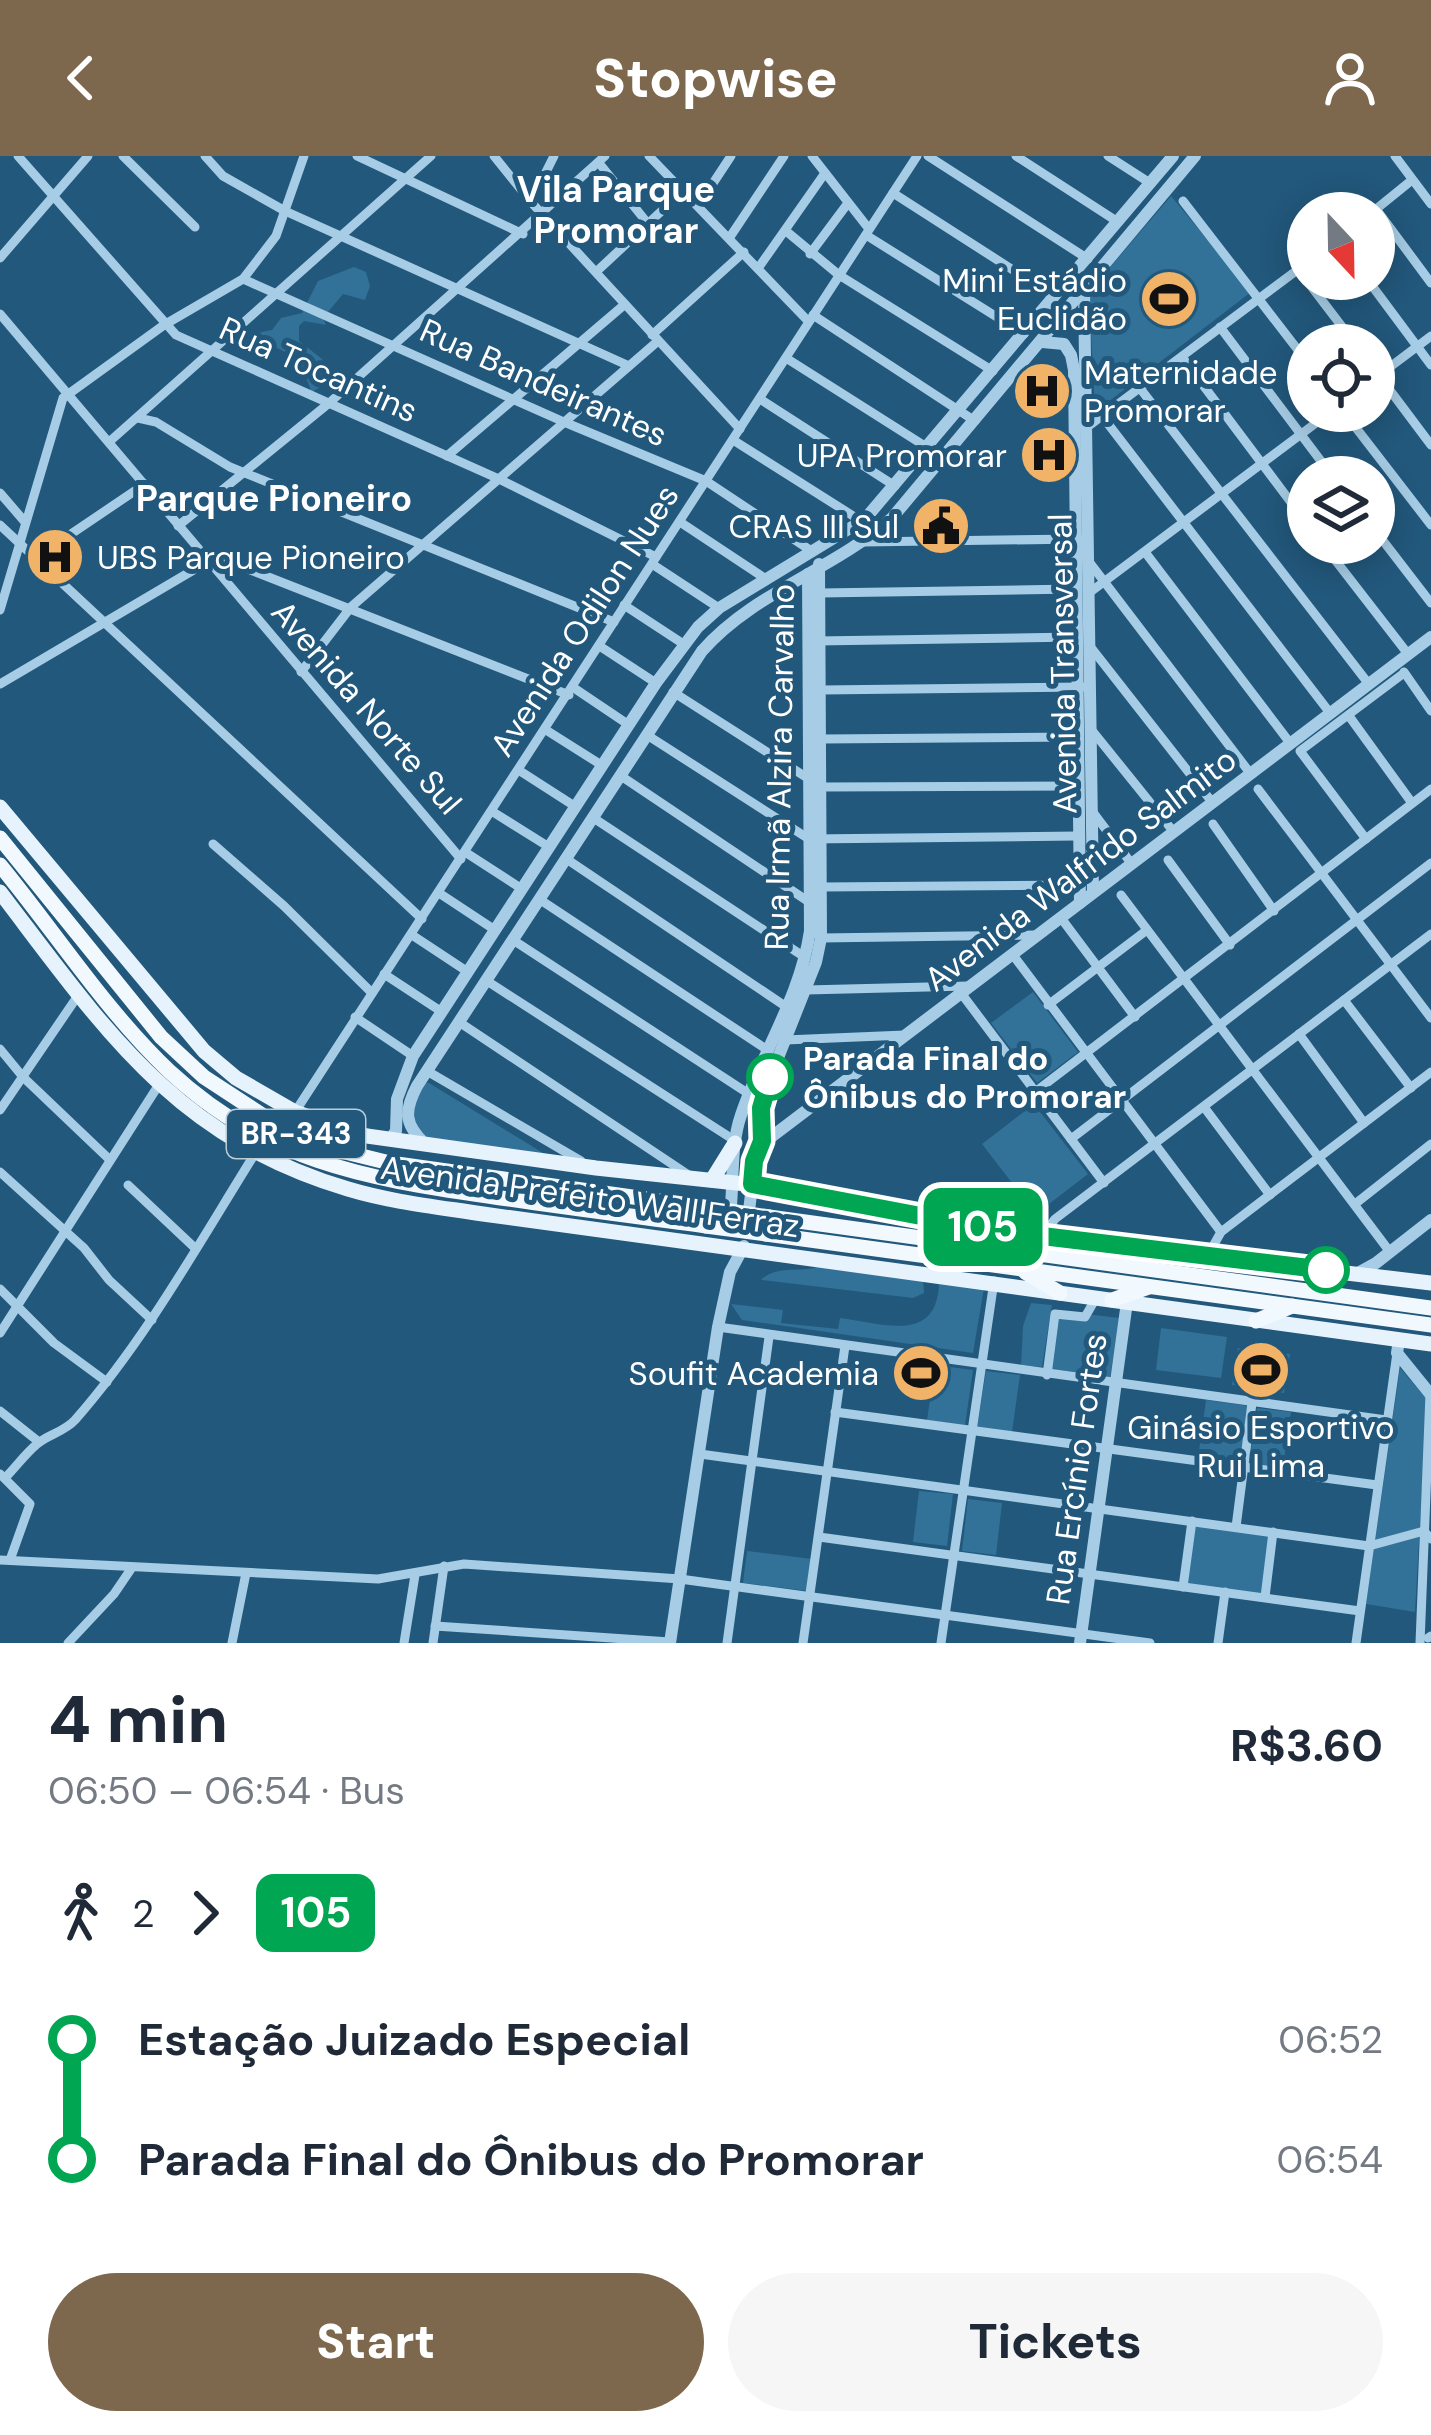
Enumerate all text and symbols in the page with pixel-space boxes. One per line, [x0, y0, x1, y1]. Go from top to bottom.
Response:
text: Stopwise [593, 43, 838, 114]
icon: back [48, 45, 114, 111]
icon: person [1317, 45, 1383, 111]
district label: Vila Parque Promorar [517, 166, 715, 254]
north arrow [1287, 192, 1395, 300]
map controls [1287, 192, 1395, 564]
place label: Mini Estádio Euclidão [942, 259, 1127, 340]
sports icon: Mini Estádio Euclidão [1138, 268, 1200, 330]
street label: Rua Tocantins [213, 307, 425, 432]
street label: Rua Bandeirantes [413, 309, 674, 456]
button: locate [1287, 324, 1395, 432]
place label: Maternidade Promorar [1084, 351, 1278, 432]
hospital icon: Maternidade Promorar [1011, 360, 1073, 422]
hospital icon: UPA Promorar [1018, 424, 1080, 486]
place label: UPA Promorar [797, 434, 1007, 477]
button: layers [1287, 456, 1395, 564]
district label: Parque Pioneiro [136, 475, 412, 522]
street label: Avenida Odilon Nues [480, 476, 688, 764]
public building icon: CRAS III Sul [910, 495, 972, 557]
place label: CRAS III Sul [729, 505, 899, 548]
street label: Avenida Transversal [1038, 513, 1087, 815]
hospital icon: UBS Parque Pioneiro [24, 526, 86, 588]
place label: UBS Parque Pioneiro [97, 536, 405, 579]
street label: Rua Irmã Alzira Carvalho [755, 583, 804, 951]
street label: Avenida Norte Sul [262, 591, 471, 823]
street label: Avenida Walfrido Salmito [916, 738, 1245, 1001]
place label: Parada Final do Ônibus do Promorar [803, 1037, 1126, 1118]
marker: Parada Final do Ônibus do Promorar [748, 1055, 792, 1099]
road number: BR-343 [227, 1110, 365, 1158]
street label: Avenida Prefeito Wall Ferraz [378, 1146, 802, 1247]
line badge: 105 [914, 1188, 1052, 1266]
text: 105 [948, 1199, 1018, 1254]
unlabelled marker [1304, 1248, 1348, 1292]
street label: Rua Ercínio Fortes [1036, 1331, 1117, 1607]
sports icon: Ginásio Esportivo Rui Lima [1230, 1339, 1292, 1401]
sports icon: Soufit Academia [890, 1342, 952, 1404]
place label: Soufit Academia [629, 1352, 879, 1395]
place label: Ginásio Esportivo Rui Lima [1127, 1406, 1395, 1487]
text: 4 min [48, 1677, 228, 1762]
text: R$3.60 [1230, 1716, 1383, 1775]
text: 06:50 – 06:54 · Bus [48, 1765, 405, 1816]
icon: walk [48, 1880, 114, 1946]
icon: forward [172, 1880, 238, 1946]
text: 105 [280, 1885, 351, 1940]
text: 2 [132, 1888, 154, 1939]
text: Estação Juizado Especial [138, 2010, 690, 2069]
text: 06:52 [1278, 2014, 1383, 2065]
text: Parada Final do Ônibus do Promorar [138, 2130, 924, 2189]
text: 06:54 [1276, 2134, 1383, 2185]
button: Start [48, 2273, 704, 2411]
button: Tickets [728, 2273, 1383, 2411]

